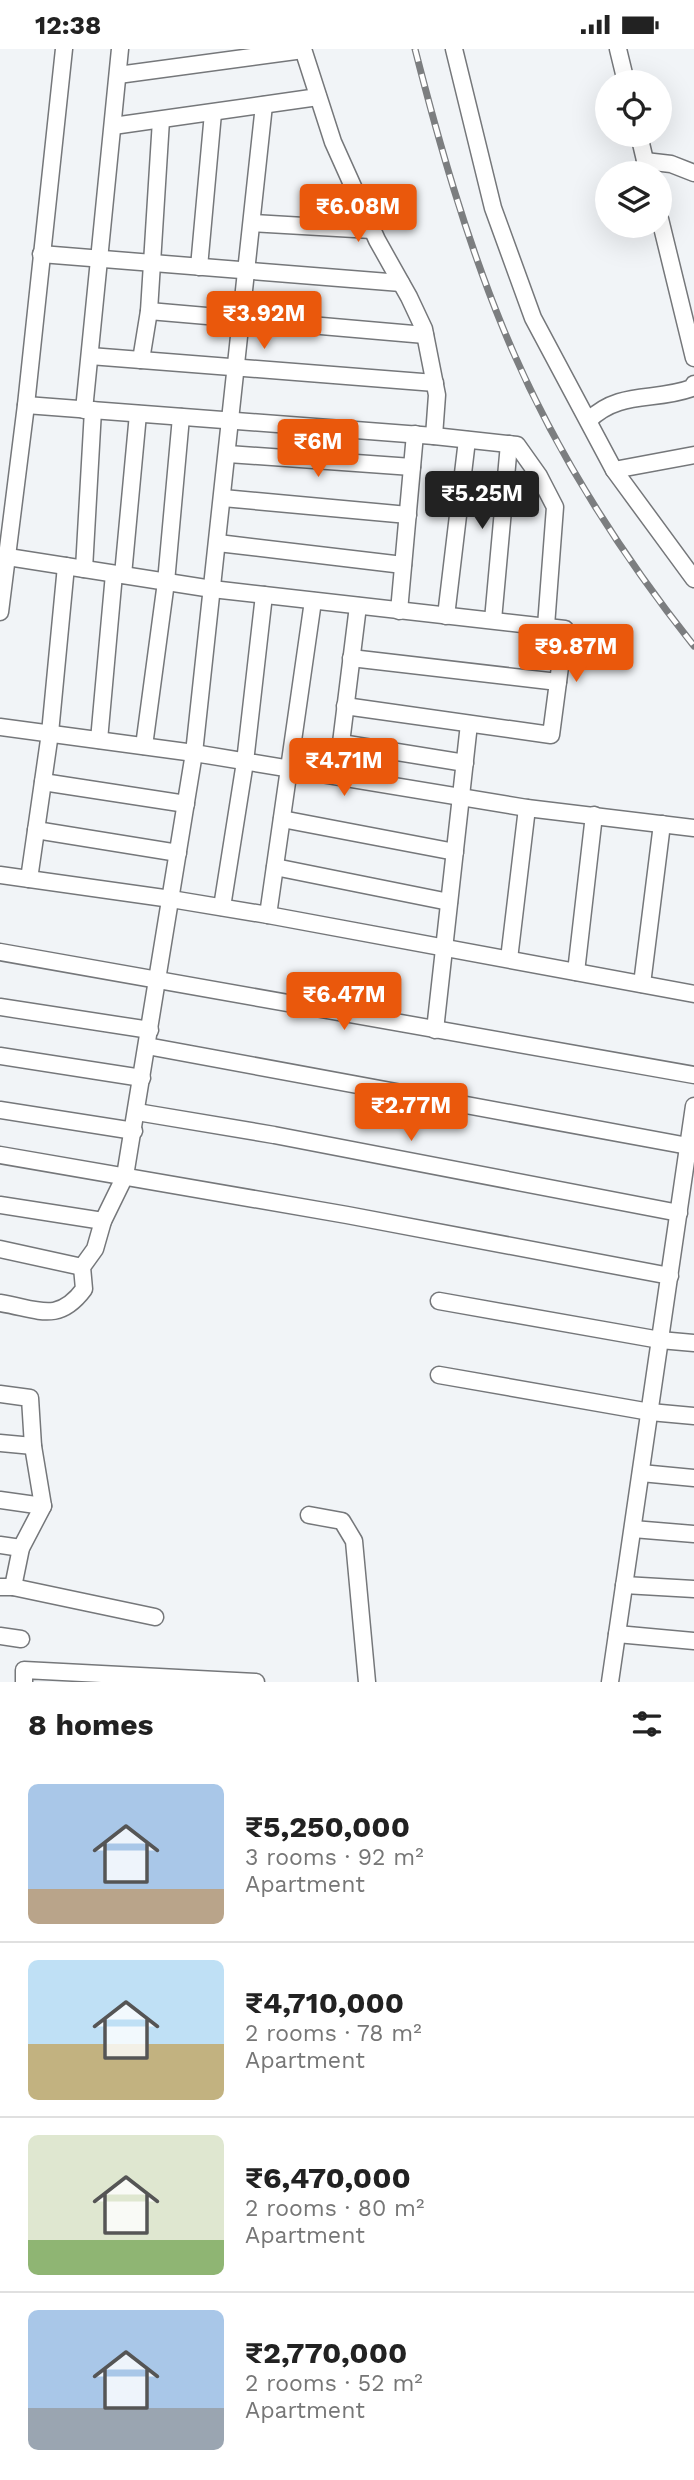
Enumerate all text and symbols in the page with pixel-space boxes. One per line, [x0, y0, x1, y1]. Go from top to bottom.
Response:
text: 12:38 [35, 10, 101, 40]
map controls [595, 70, 672, 238]
button: locate [595, 70, 672, 147]
button: layers [595, 161, 672, 238]
pin: ₹6.08M [301, 185, 415, 244]
text: ₹6.08M [316, 193, 400, 220]
pin: ₹3.92M [207, 292, 321, 351]
text: ₹3.92M [223, 300, 305, 327]
pin: ₹6M [284, 419, 352, 479]
text: ₹6M [294, 428, 342, 455]
pin: ₹5.25M [425, 471, 539, 531]
text: ₹5.25M [441, 480, 523, 507]
pin: ₹9.87M [519, 625, 633, 684]
text: ₹9.87M [534, 633, 618, 660]
pin: ₹4.71M [287, 739, 401, 798]
text: ₹4.71M [305, 747, 383, 774]
pin: ₹6.47M [287, 972, 401, 1032]
text: ₹6.47M [302, 981, 386, 1008]
pin: ₹2.77M [354, 1083, 468, 1143]
text: ₹2.77M [371, 1092, 451, 1119]
icon: filters [628, 1705, 666, 1743]
text: 8 homes [28, 1707, 154, 1742]
text: ₹5,250,000 [245, 1809, 410, 1844]
icon: home [84, 1812, 168, 1896]
text: 3 rooms · 92 m² [245, 1844, 424, 1871]
text: Apartment [245, 1871, 365, 1898]
text: ₹4,710,000 [245, 1985, 404, 2020]
icon: home [84, 1988, 168, 2072]
text: 2 rooms · 78 m² [245, 2020, 422, 2047]
text: Apartment [245, 2047, 365, 2074]
text: ₹6,470,000 [245, 2160, 411, 2195]
icon: home [84, 2163, 168, 2247]
text: 2 rooms · 80 m² [245, 2195, 424, 2222]
text: Apartment [245, 2222, 365, 2249]
text: ₹2,770,000 [245, 2335, 407, 2370]
icon: home [84, 2338, 168, 2422]
text: 2 rooms · 52 m² [245, 2370, 423, 2397]
text: Apartment [245, 2397, 365, 2424]

